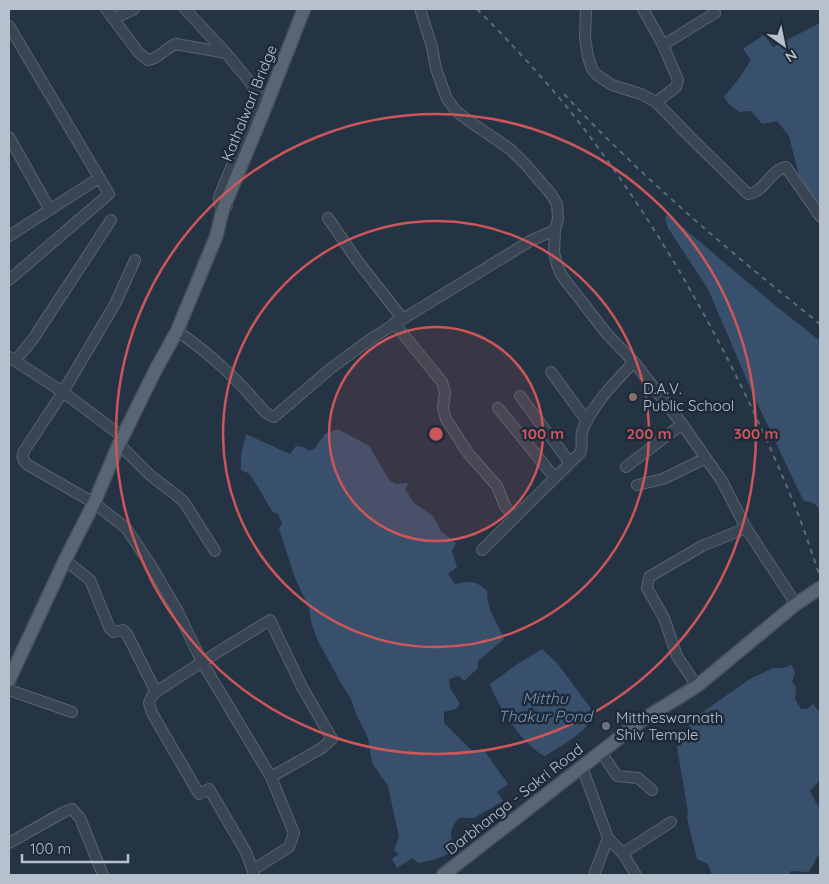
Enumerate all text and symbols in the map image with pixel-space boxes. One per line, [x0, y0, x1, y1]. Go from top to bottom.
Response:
north arrow [759, 20, 809, 70]
street label: Kathalwari Bridge [217, 42, 281, 164]
text: N [782, 46, 800, 66]
place label: D.A.V. Public School [643, 379, 734, 415]
marker: D.A.V. Public School [627, 391, 639, 403]
text: 100 m [522, 424, 564, 443]
text: 200 m [627, 424, 672, 443]
text: 300 m [734, 424, 778, 443]
centre of rings [427, 425, 445, 443]
water label: Mitthu Thakur Pond [498, 688, 595, 726]
place label: Mittheswarnath Shiv Temple [616, 708, 723, 744]
marker: Mittheswarnath Shiv Temple [600, 720, 612, 732]
street label: Darbhanga - Sakri Road [441, 739, 587, 859]
scale bar [22, 832, 129, 864]
text: 100 m [30, 839, 71, 858]

